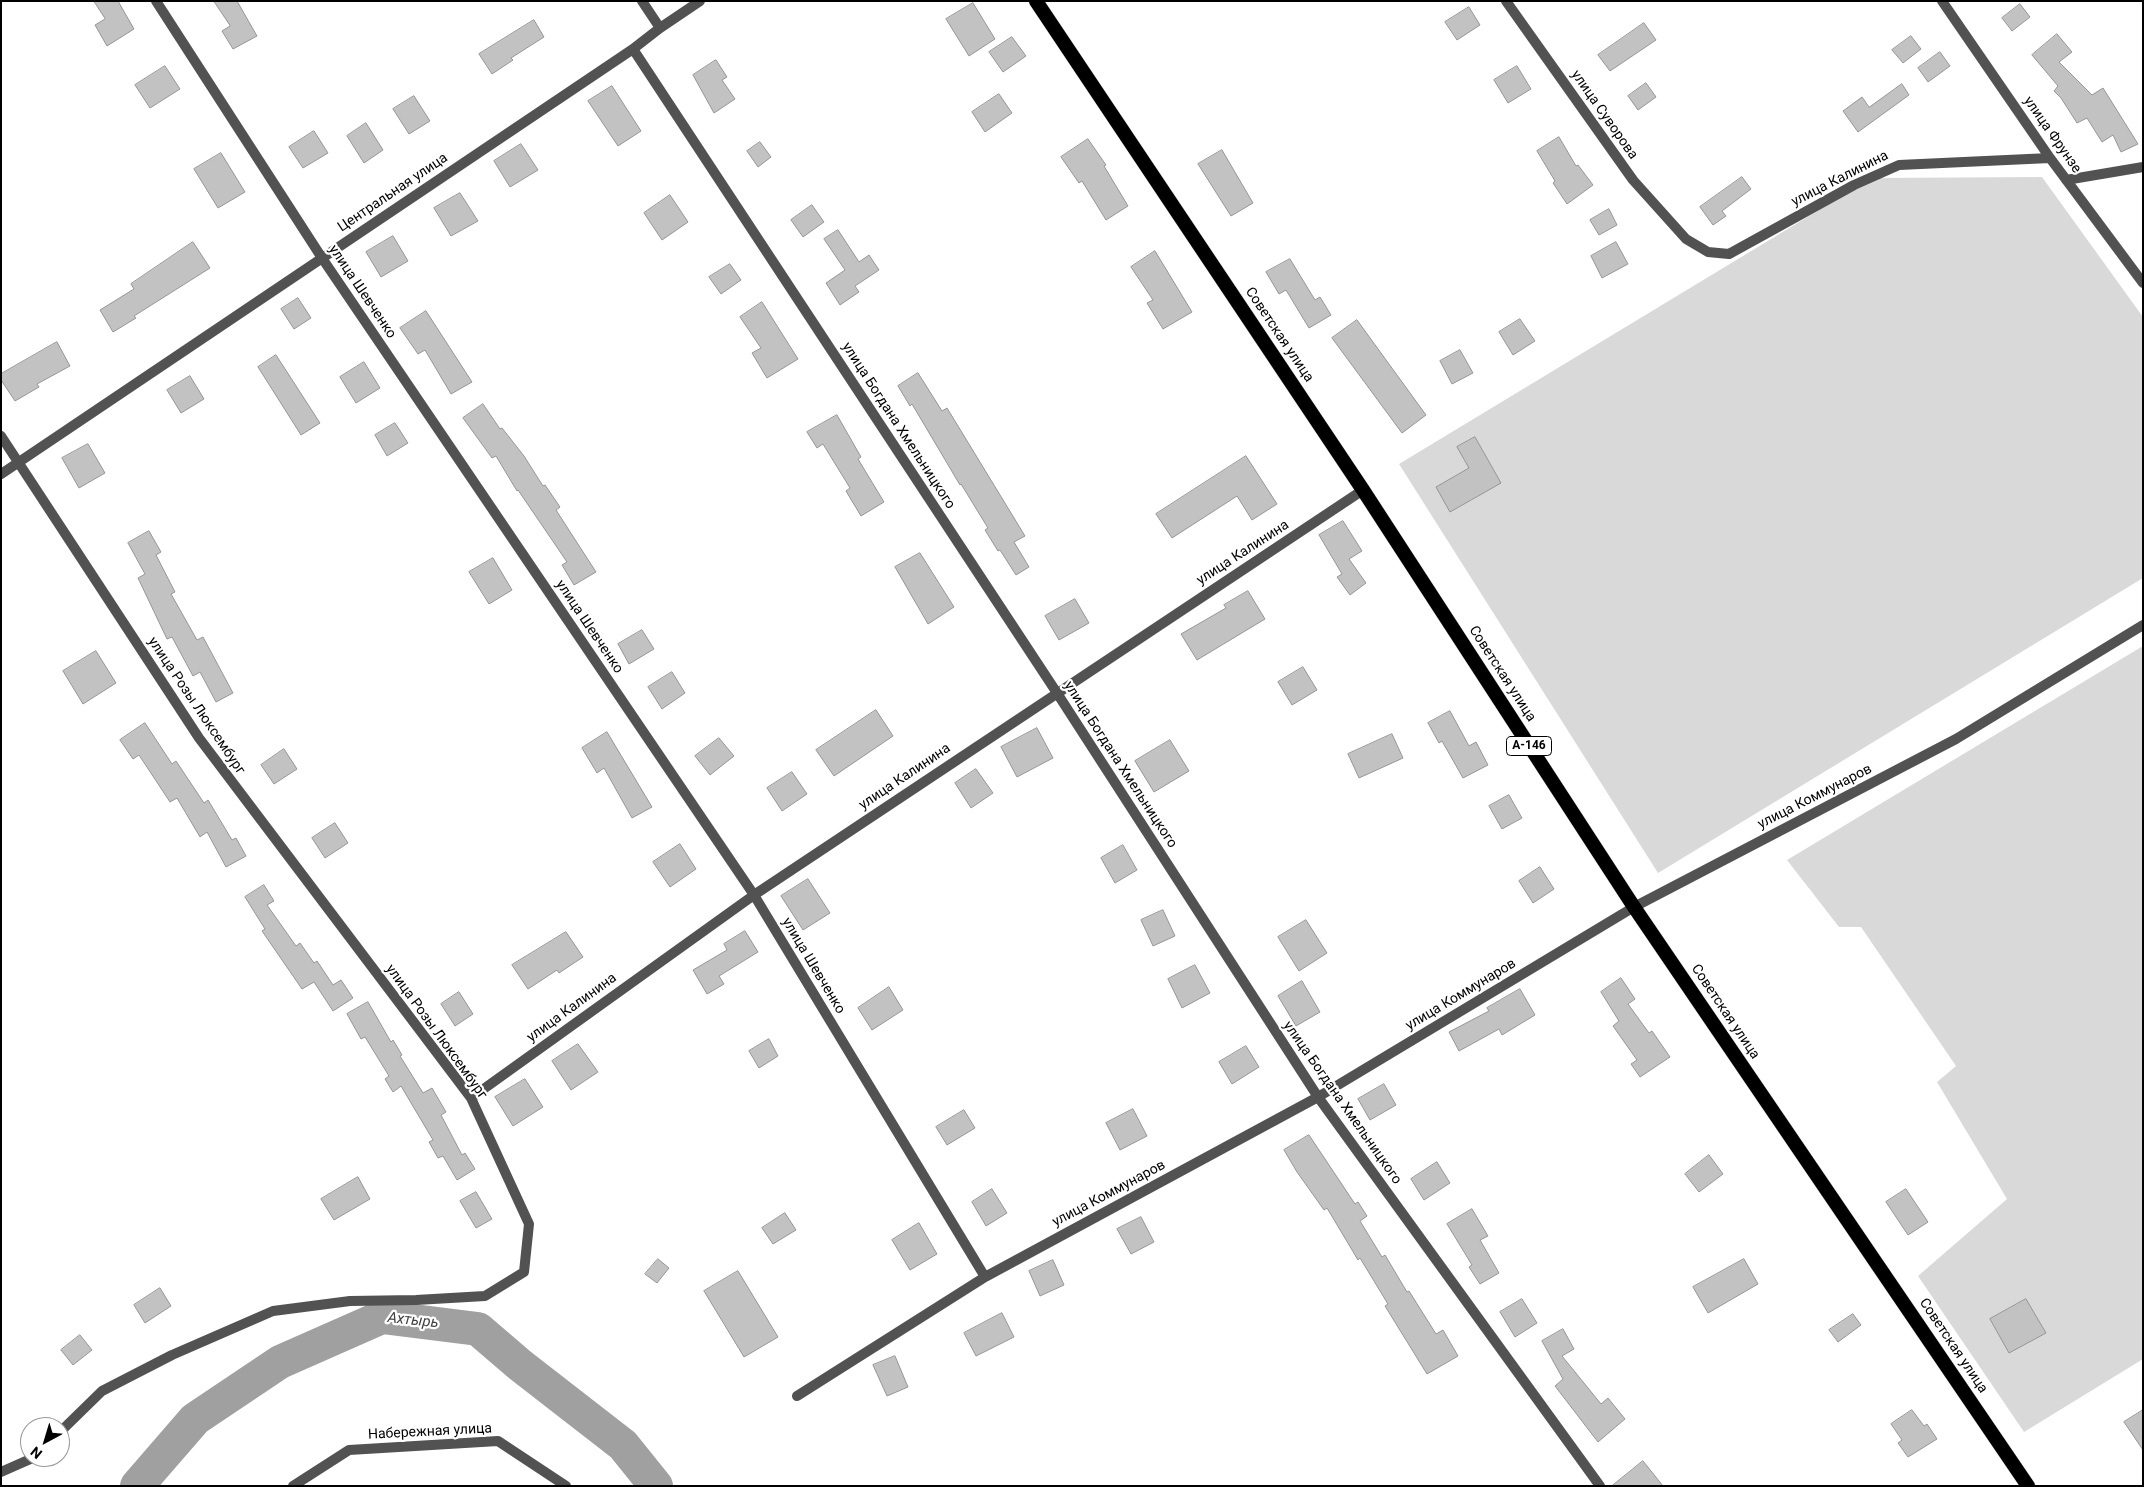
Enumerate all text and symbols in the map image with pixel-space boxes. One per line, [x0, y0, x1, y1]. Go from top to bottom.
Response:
street label: улица Суворова [1567, 67, 1641, 163]
street label: улица Фрунзе [2019, 93, 2085, 177]
street label: улица Калинина [1789, 147, 1891, 211]
street label: Центральная улица [335, 150, 451, 236]
street label: улица Шевченко [325, 242, 399, 342]
street label: Советская улица [1241, 284, 1317, 386]
street label: улица Богдана Хмельницкого [838, 340, 958, 512]
street label: улица Калинина [1194, 517, 1292, 589]
street label: улица Шевченко [552, 577, 626, 677]
street label: Советская улица [1465, 623, 1539, 725]
street label: улица Розы Люксембург [144, 634, 248, 778]
street label: улица Богдана Хмельницкого [1060, 679, 1180, 851]
road number: А-146 [1506, 736, 1552, 756]
street label: улица Калинина [856, 740, 954, 814]
street label: улица Коммунаров [1755, 761, 1875, 833]
street label: улица Шевченко [778, 915, 848, 1017]
street label: улица Коммунаров [1403, 955, 1519, 1035]
street label: улица Розы Люксембург [382, 961, 490, 1103]
street label: Советская улица [1687, 961, 1763, 1063]
street label: улица Калинина [524, 970, 620, 1046]
street label: улица Богдана Хмельницкого [1279, 1018, 1405, 1188]
street label: улица Коммунаров [1050, 1157, 1168, 1231]
street label: Советская улица [1915, 1295, 1991, 1397]
water label: Ахтырь [387, 1309, 439, 1333]
north arrow [20, 1417, 70, 1467]
street label: Набережная улица [368, 1420, 492, 1444]
text: N [27, 1444, 45, 1462]

